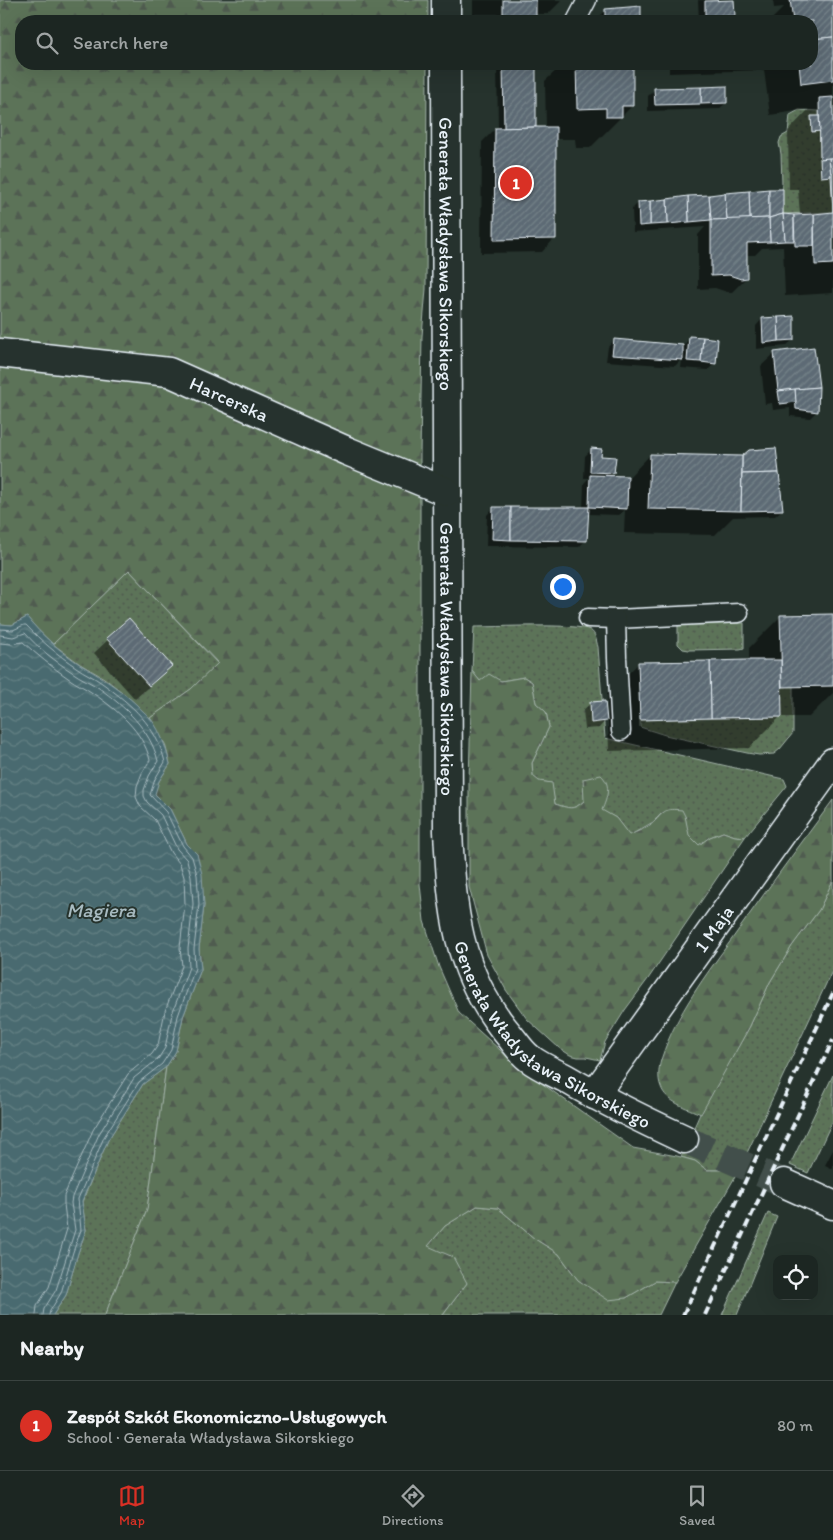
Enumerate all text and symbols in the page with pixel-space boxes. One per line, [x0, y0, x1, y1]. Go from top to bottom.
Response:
search box [15, 15, 818, 70]
icon: search [33, 29, 61, 57]
text: Search here [73, 31, 168, 54]
street label: Generała Władysława Sikorskiego [435, 117, 458, 391]
pin: 1 [500, 164, 532, 202]
street label: Harcerska [186, 371, 272, 426]
street label: Generała Władysława Sikorskiego [436, 522, 459, 796]
your location [550, 574, 576, 600]
water label: Magiera [66, 898, 136, 922]
street label: 1 Maja [689, 901, 738, 956]
street label: Generała Władysława Sikorskiego [450, 938, 654, 1133]
map controls [773, 1255, 818, 1300]
button: locate [773, 1255, 818, 1300]
text: Nearby [20, 1335, 84, 1360]
text: Zespół Szkół Ekonomiczno-Usługowych [67, 1405, 387, 1428]
text: 1 [32, 1416, 40, 1435]
text: 80 m [777, 1416, 813, 1435]
text: School · Generała Władysława Sikorskiego [67, 1428, 354, 1447]
tab: Map [118, 1482, 146, 1529]
tab: Directions [382, 1482, 443, 1529]
tab: Saved [679, 1482, 715, 1529]

